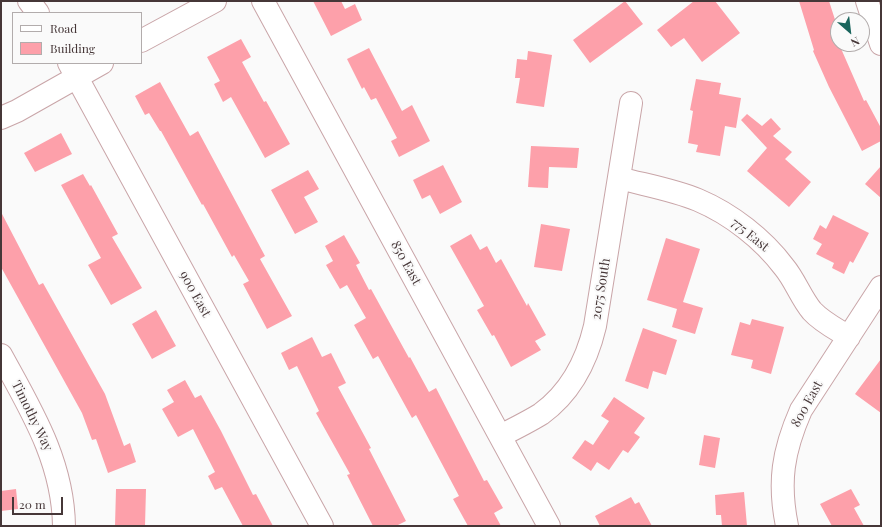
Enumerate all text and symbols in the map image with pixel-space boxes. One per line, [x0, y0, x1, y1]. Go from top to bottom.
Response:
legend [12, 12, 142, 64]
north arrow [830, 12, 870, 52]
text: Road [50, 20, 77, 36]
text: N [848, 34, 862, 51]
text: Building [50, 40, 95, 56]
street label: 775 East [728, 215, 772, 255]
street label: 850 East [388, 238, 424, 288]
street label: 2075 South [588, 257, 614, 321]
street label: 900 East [176, 268, 214, 320]
street label: Timothy Way [8, 378, 56, 454]
street label: 800 East [788, 378, 826, 430]
scale bar [14, 489, 65, 515]
text: 20 m [19, 496, 46, 512]

